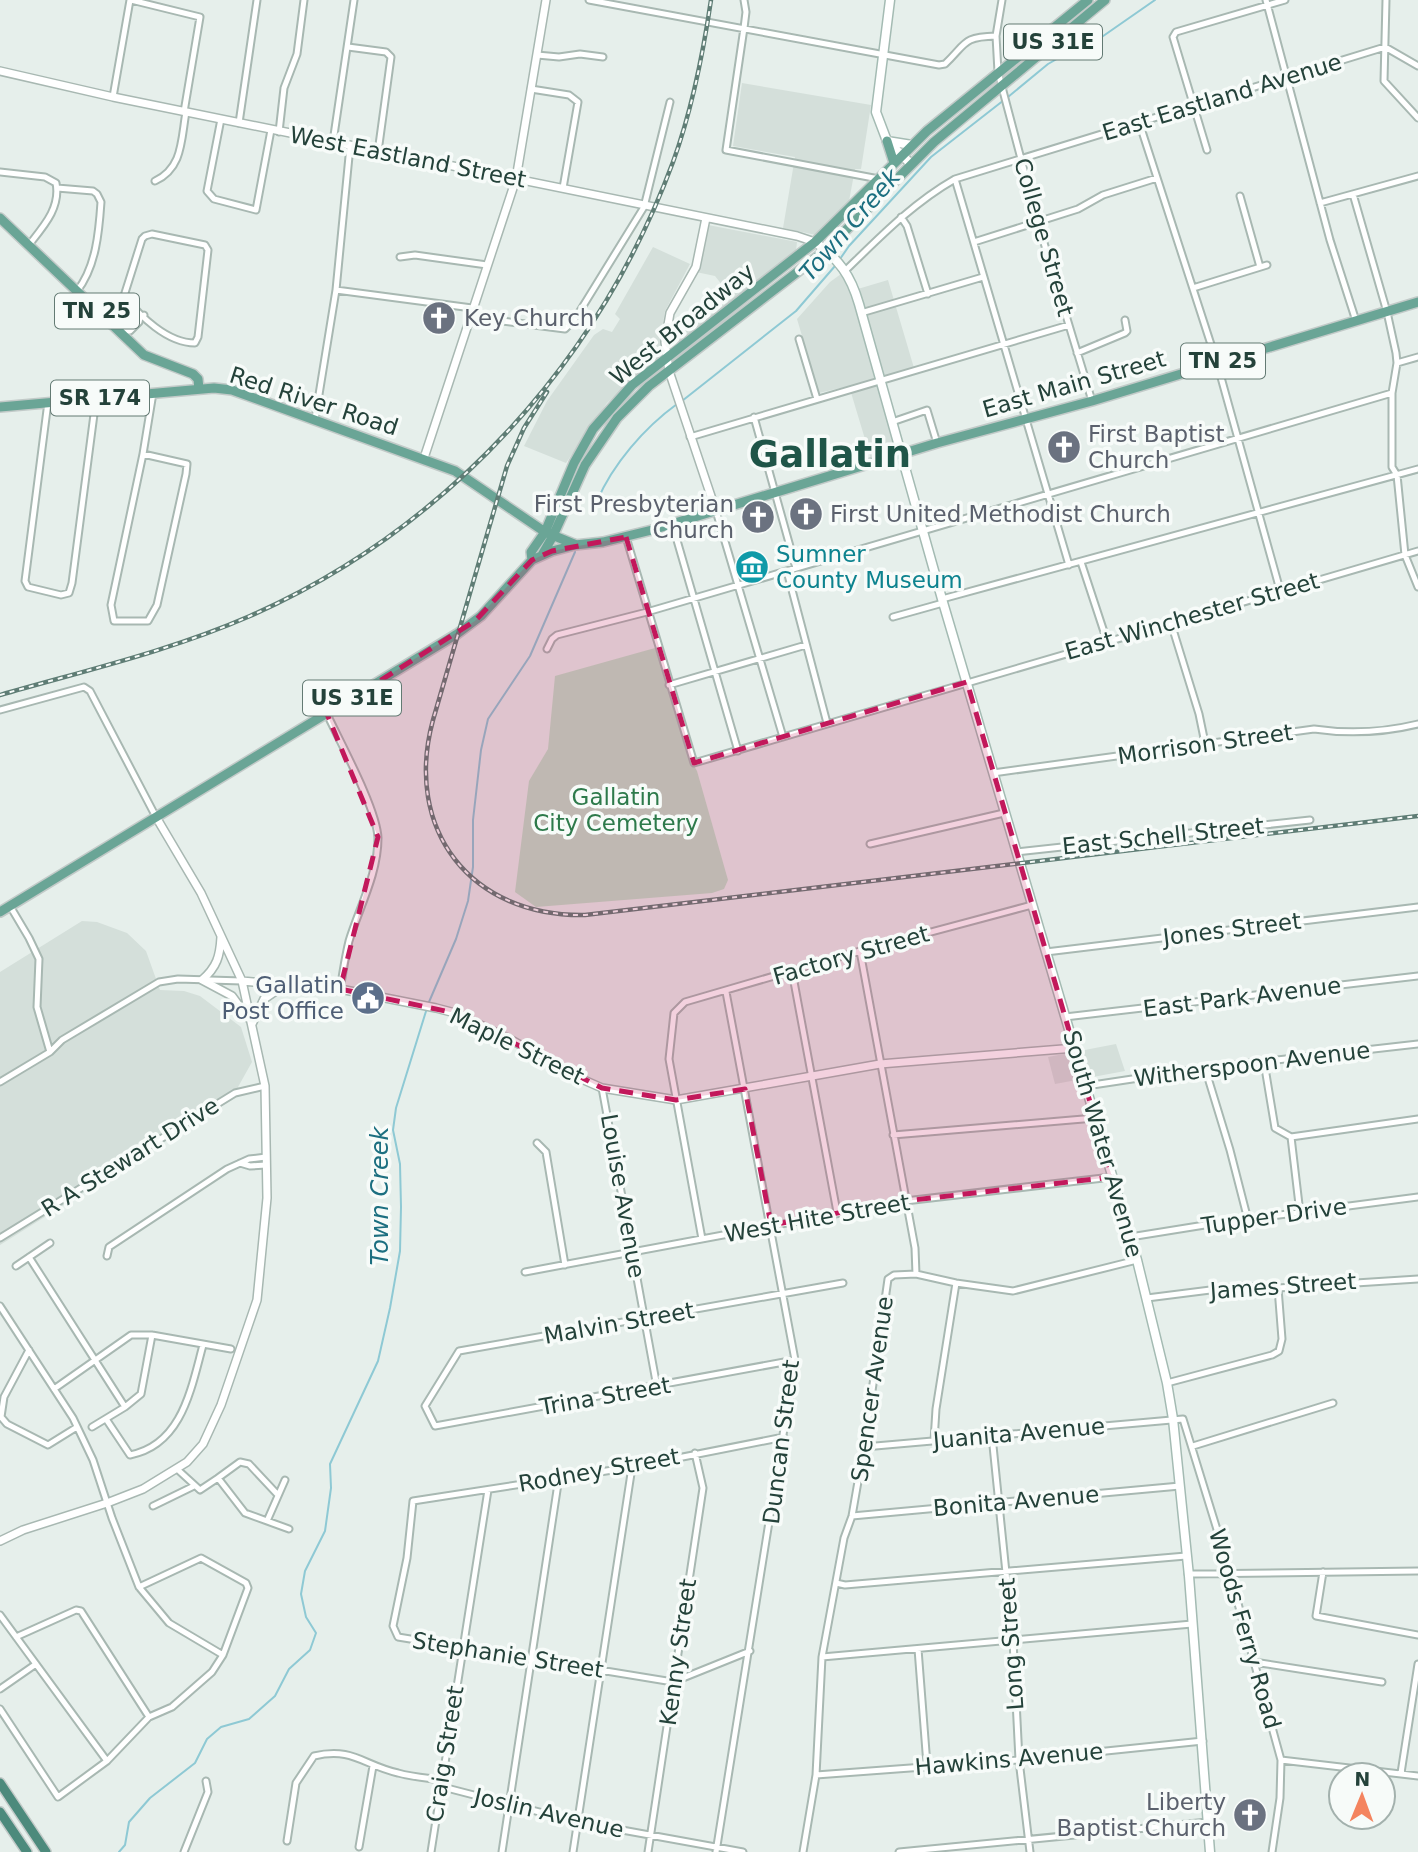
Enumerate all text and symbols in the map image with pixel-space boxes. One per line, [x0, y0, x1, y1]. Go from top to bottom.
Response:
road number: US 31E [1004, 24, 1102, 60]
street label: East Eastland Avenue [1099, 48, 1345, 146]
street label: West Eastland Street [288, 121, 528, 193]
street label: College Street [1009, 155, 1079, 319]
water label: Town Creek [794, 163, 907, 287]
street label: West Broadway [605, 258, 759, 390]
road number: TN 25 [55, 294, 139, 328]
church icon: Key Church [420, 299, 458, 337]
place label: Key Church [464, 305, 594, 331]
road number: TN 25 [1181, 344, 1265, 378]
street label: East Main Street [980, 345, 1168, 423]
street label: Red River Road [226, 362, 402, 440]
road number: SR 174 [51, 380, 149, 416]
place label: First Baptist Church [1088, 421, 1225, 473]
church icon: First Baptist Church [1045, 428, 1083, 466]
district label: Gallatin [749, 433, 911, 476]
place label: First Presbyterian Church [534, 491, 734, 543]
church icon: First United Methodist Church [787, 495, 825, 533]
church icon: First Presbyterian Church [739, 498, 777, 536]
place label: First United Methodist Church [830, 501, 1171, 527]
place label: Sumner County Museum [776, 541, 963, 593]
museum icon: Sumner County Museum [733, 548, 771, 586]
street label: East Winchester Street [1062, 567, 1322, 665]
road number: US 31E [303, 680, 401, 716]
street label: Morrison Street [1116, 719, 1294, 769]
park label: Gallatin City Cemetery [533, 784, 699, 836]
street label: East Schell Street [1061, 812, 1265, 860]
street label: Jones Street [1160, 908, 1302, 951]
street label: Factory Street [770, 920, 932, 990]
place label: Gallatin Post Office [221, 972, 344, 1024]
street label: East Park Avenue [1141, 972, 1343, 1022]
public building icon: Gallatin Post Office [349, 979, 387, 1017]
street label: Maple Street [446, 1002, 588, 1090]
street label: South Water Avenue [1058, 1028, 1148, 1260]
street label: Witherspoon Avenue [1132, 1037, 1372, 1091]
street label: R A Stewart Drive [37, 1092, 223, 1222]
street label: Louise Avenue [596, 1112, 650, 1280]
water label: Town Creek [366, 1125, 394, 1265]
street label: West Hite Street [722, 1189, 912, 1247]
street label: Tupper Drive [1199, 1193, 1348, 1239]
street label: James Street [1207, 1268, 1357, 1304]
street label: Spencer Avenue [846, 1295, 898, 1483]
street label: Malvin Street [542, 1297, 696, 1349]
street label: Duncan Street [758, 1358, 804, 1526]
street label: Trina Street [537, 1372, 672, 1420]
street label: Juanita Avenue [930, 1413, 1106, 1454]
street label: Rodney Street [516, 1443, 682, 1497]
street label: Bonita Avenue [932, 1481, 1100, 1521]
street label: Woods Ferry Road [1204, 1526, 1286, 1732]
street label: Kenny Street [655, 1577, 701, 1727]
street label: Long Street [993, 1577, 1029, 1711]
street label: Stephanie Street [410, 1627, 606, 1683]
street label: Craig Street [421, 1684, 469, 1824]
street label: Hawkins Avenue [914, 1738, 1104, 1780]
north arrow [1327, 1761, 1397, 1831]
text: N [1354, 1768, 1370, 1790]
street label: Joslin Avenue [470, 1783, 626, 1843]
place label: Liberty Baptist Church [1056, 1789, 1226, 1841]
church icon: Liberty Baptist Church [1231, 1796, 1269, 1834]

